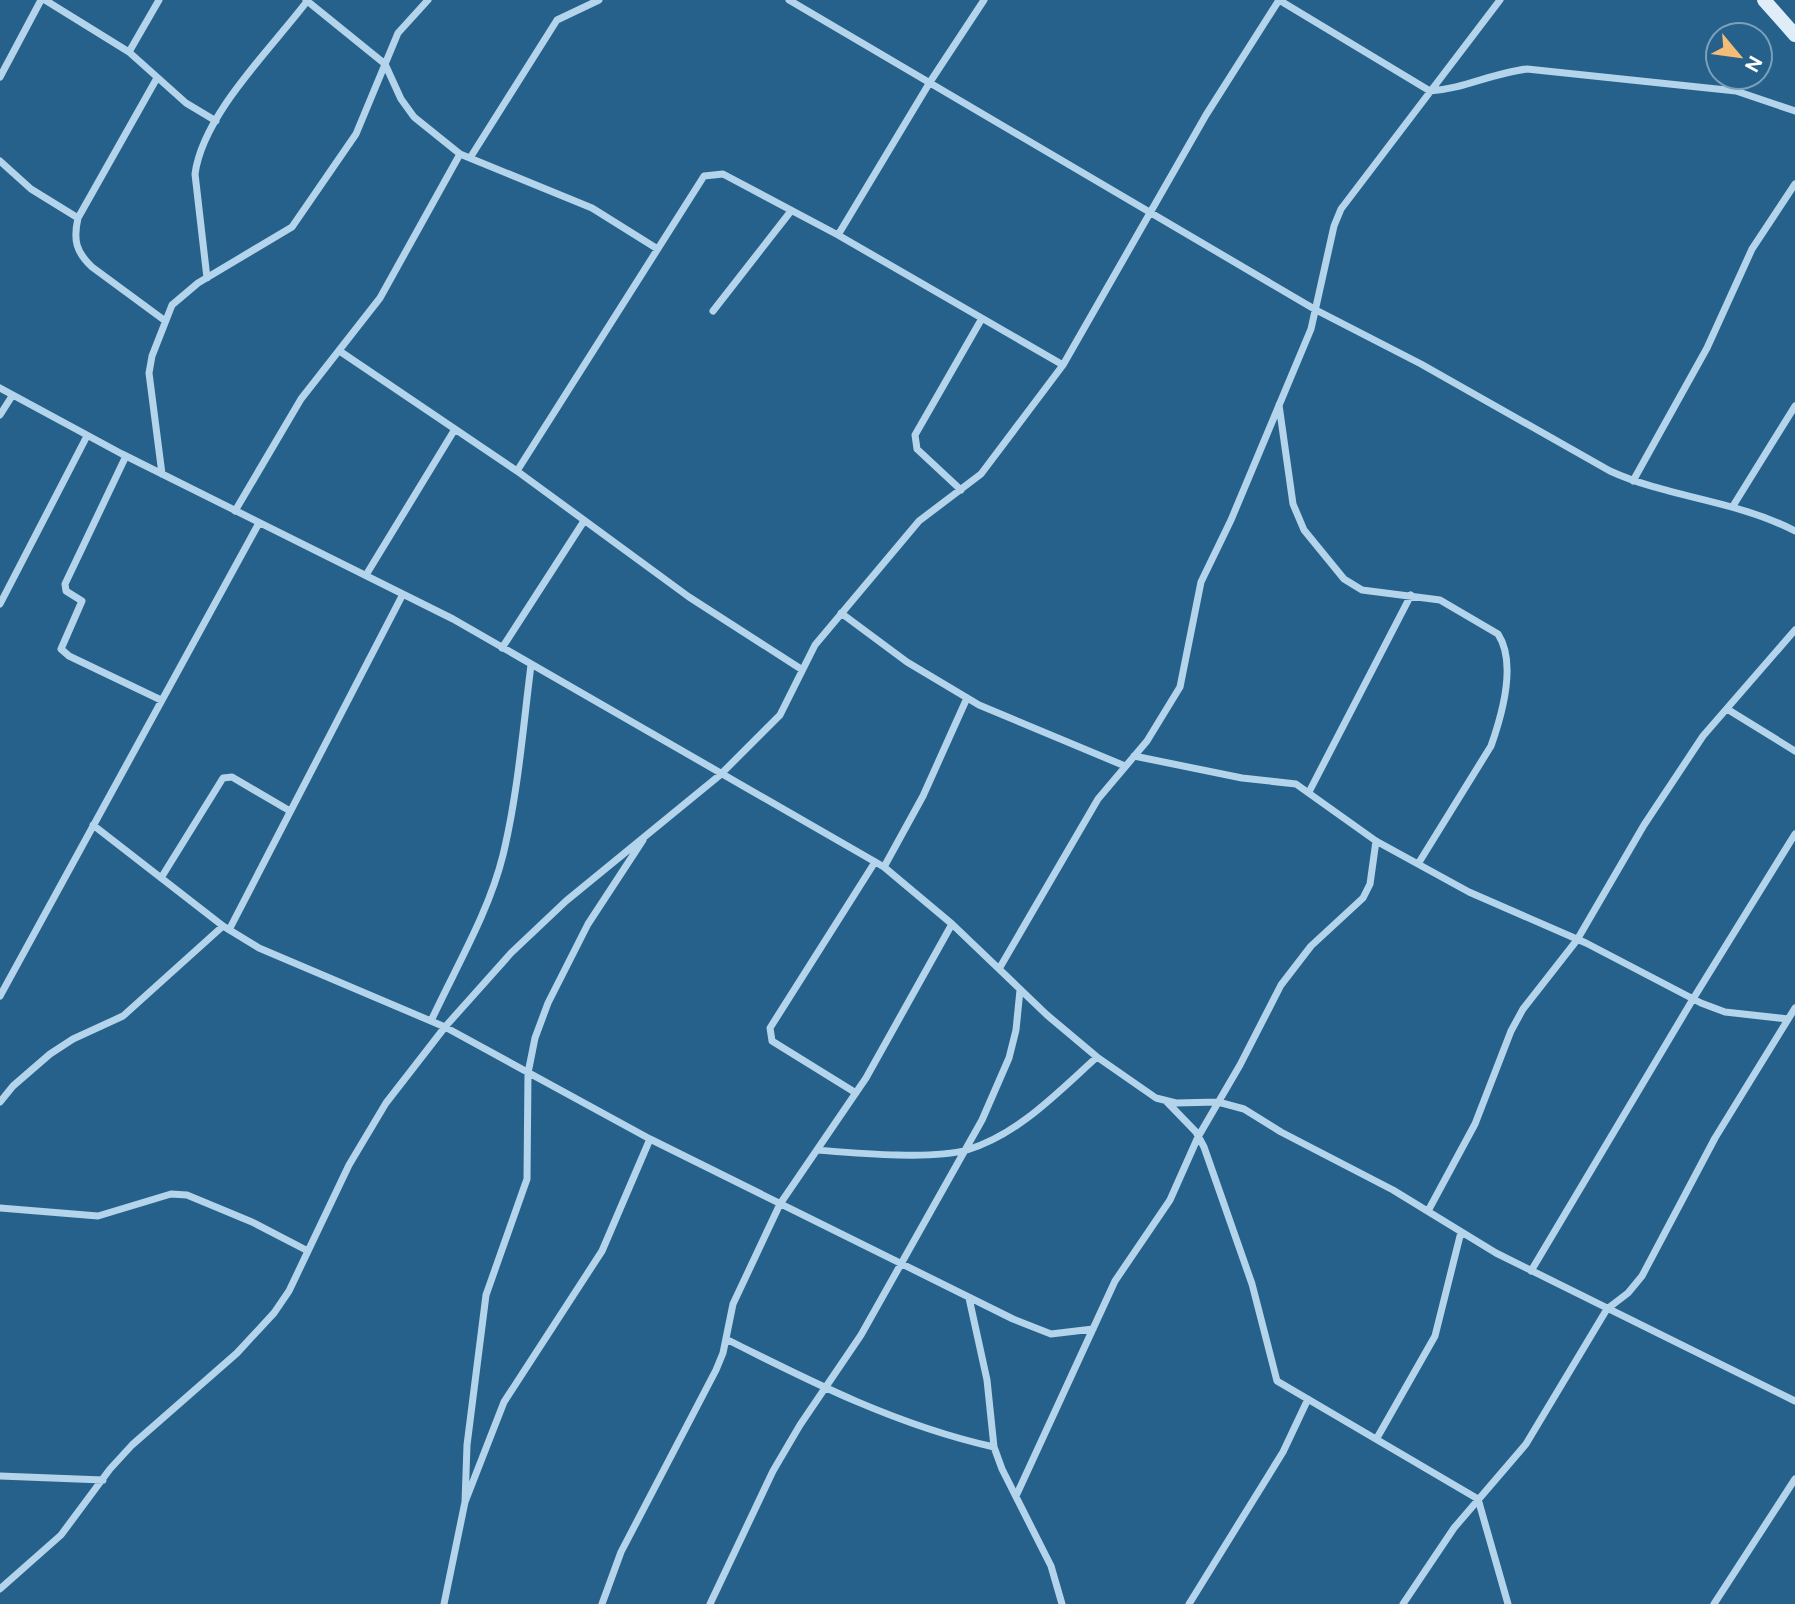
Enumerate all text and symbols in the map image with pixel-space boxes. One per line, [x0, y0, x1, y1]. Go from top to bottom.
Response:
north arrow [1704, 21, 1774, 91]
text: N [1741, 52, 1767, 76]

